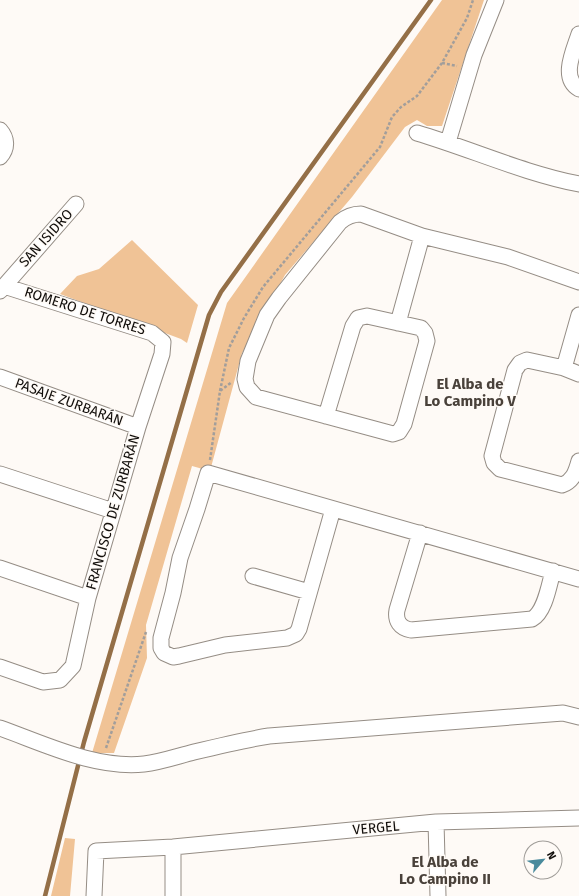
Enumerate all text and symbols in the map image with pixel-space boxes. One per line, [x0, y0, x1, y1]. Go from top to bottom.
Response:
street label: SAN ISIDRO [16, 206, 76, 270]
street label: ROMERO DE TORRES [22, 283, 148, 339]
street label: PASAJE ZURBARÁN [13, 374, 126, 429]
district label: El Alba de Lo Campino V [424, 375, 516, 410]
street label: FRANCISCO DE ZURBARÁN [82, 432, 143, 592]
street label: VERGEL [352, 817, 400, 839]
north arrow [523, 840, 563, 880]
text: N [544, 849, 559, 862]
district label: El Alba de Lo Campino II [399, 853, 491, 888]

